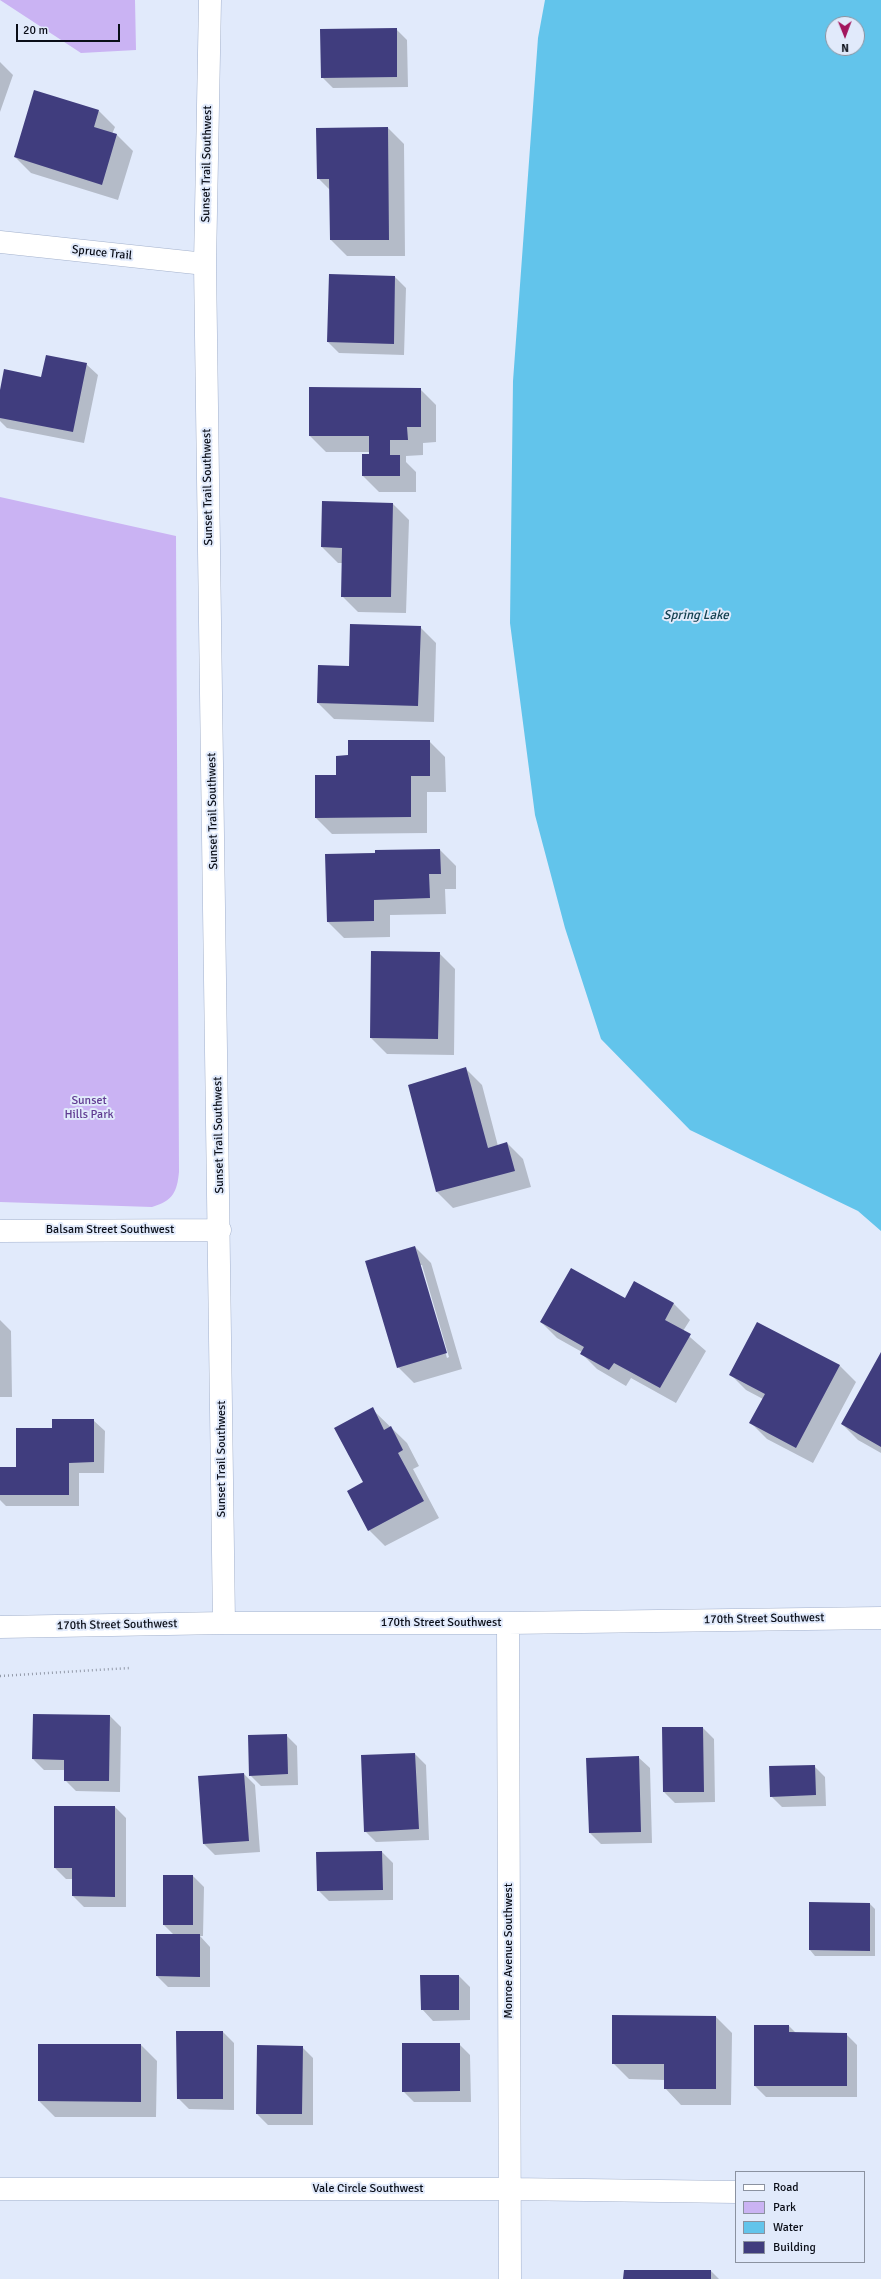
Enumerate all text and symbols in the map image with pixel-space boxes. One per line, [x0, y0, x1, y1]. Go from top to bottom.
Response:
scale bar [18, 16, 122, 42]
north arrow [825, 16, 865, 56]
text: 20 m [23, 23, 48, 38]
text: N [841, 41, 849, 54]
street label: Sunset Trail Southwest [199, 105, 215, 223]
street label: Spruce Trail [71, 243, 133, 263]
street label: Sunset Trail Southwest [200, 428, 216, 546]
water label: Spring Lake [663, 608, 729, 624]
street label: Sunset Trail Southwest [205, 752, 221, 870]
street label: Sunset Trail Southwest [211, 1076, 227, 1194]
park label: Sunset Hills Park [64, 1094, 114, 1122]
street label: Balsam Street Southwest [46, 1223, 174, 1237]
street label: Sunset Trail Southwest [215, 1400, 229, 1518]
street label: 170th Street Southwest [704, 1611, 824, 1627]
street label: 170th Street Southwest [381, 1616, 501, 1630]
street label: 170th Street Southwest [57, 1617, 177, 1633]
street label: Monroe Avenue Southwest [502, 1883, 516, 2019]
legend [735, 2171, 865, 2263]
text: Road [773, 2180, 799, 2195]
street label: Vale Circle Southwest [313, 2182, 423, 2196]
text: Park [773, 2200, 796, 2215]
text: Water [773, 2220, 803, 2235]
text: Building [773, 2240, 816, 2255]

